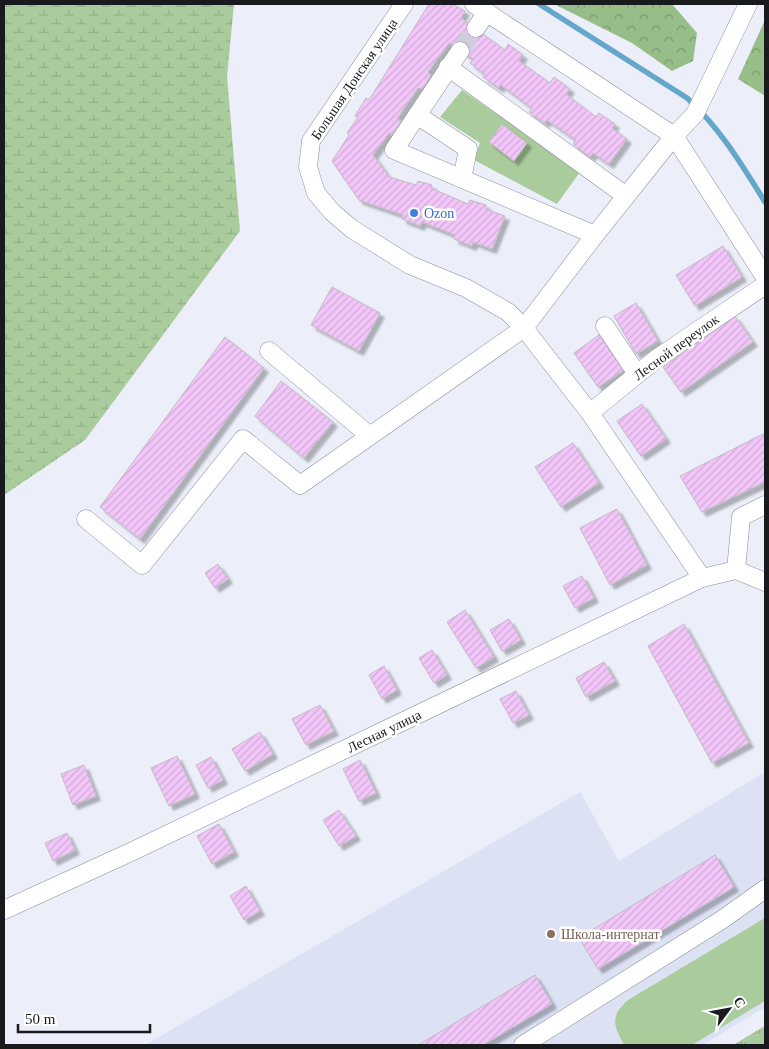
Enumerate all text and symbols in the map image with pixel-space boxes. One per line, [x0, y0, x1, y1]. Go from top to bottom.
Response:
street label: Большая Донская улица [308, 15, 401, 143]
place label: Ozon [424, 206, 454, 221]
marker: Ozon [408, 207, 420, 219]
street label: Лесной переулок [631, 311, 722, 383]
street label: Лесная улица [345, 707, 424, 756]
place label: Школа-интернат [561, 927, 660, 942]
marker: Школа-интернат [545, 928, 557, 940]
north arrow [704, 984, 754, 1034]
text: С [731, 994, 749, 1011]
scale bar [18, 1002, 150, 1034]
text: 50 m [25, 1011, 56, 1027]

